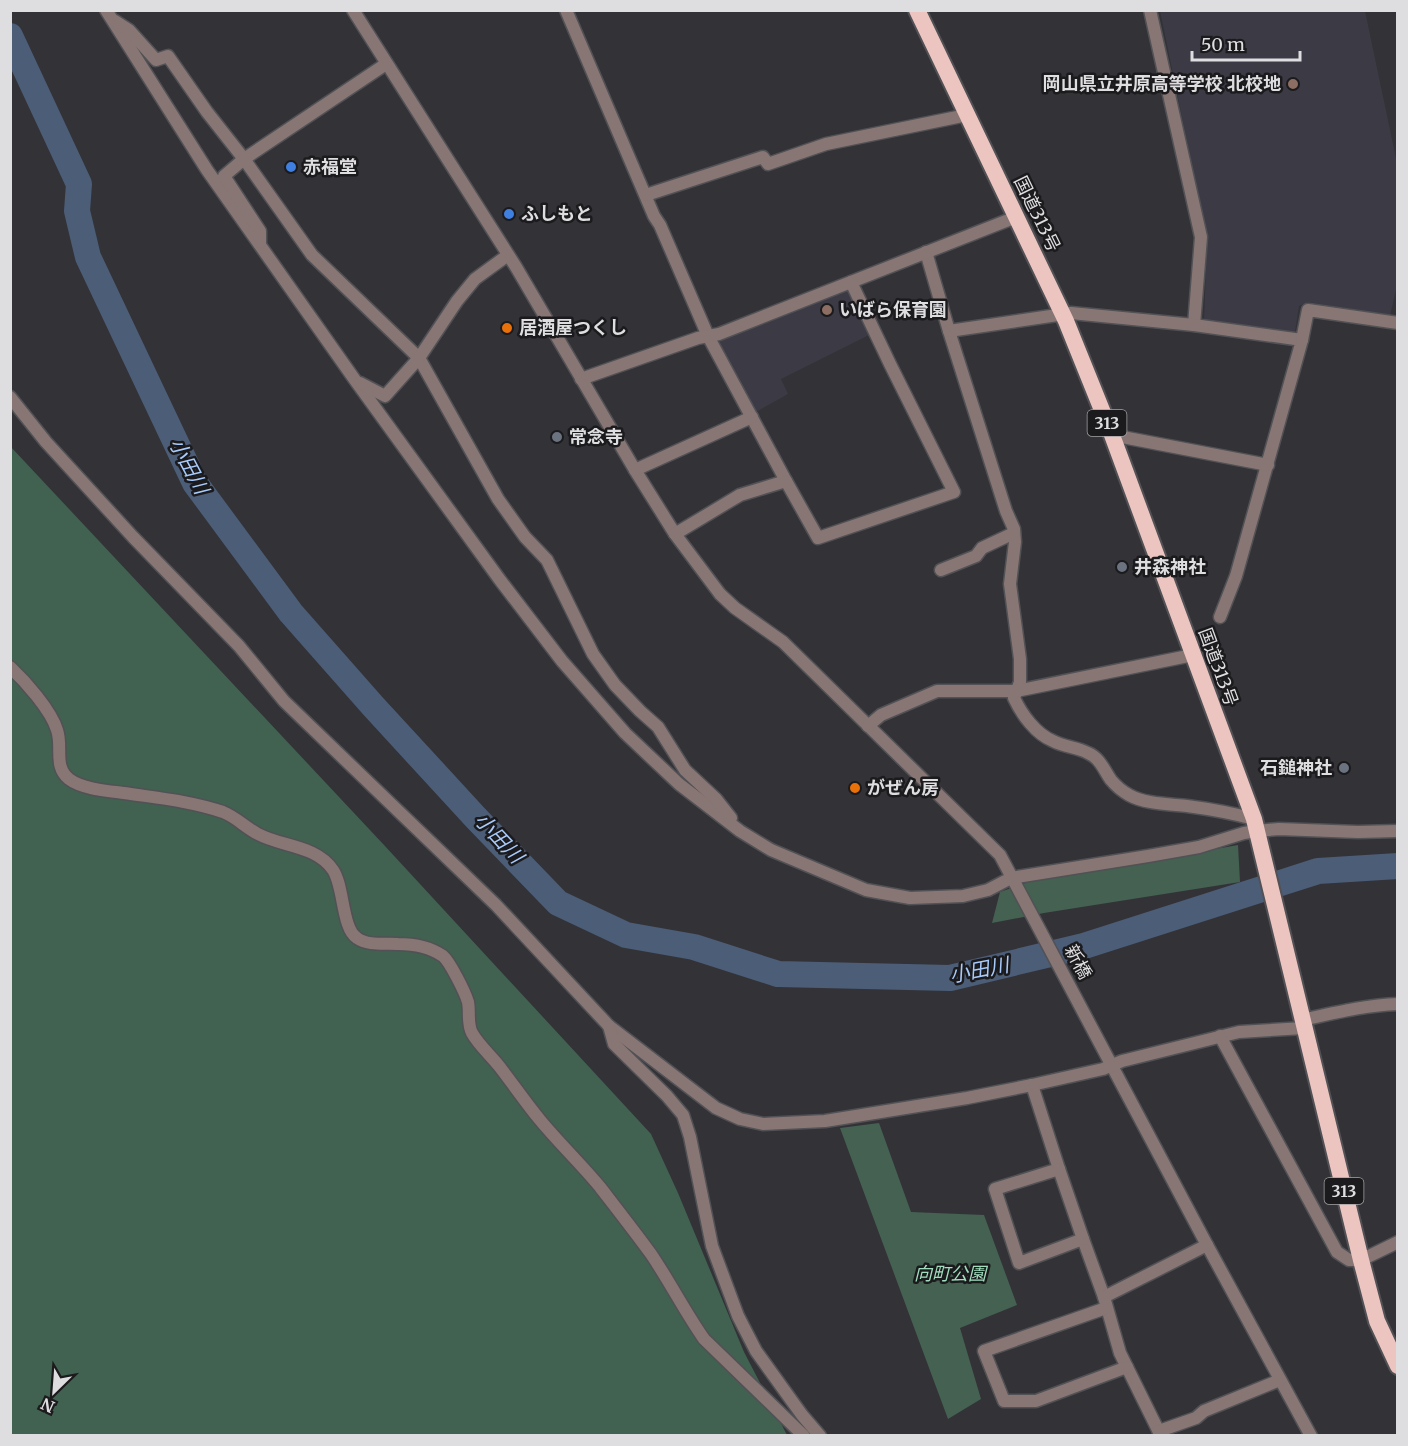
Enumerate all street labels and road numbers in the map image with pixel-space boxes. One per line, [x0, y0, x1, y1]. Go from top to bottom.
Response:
street label: 国道313号 [1009, 172, 1066, 255]
road number: 313 [1088, 410, 1126, 436]
street label: 国道313号 [1194, 625, 1243, 709]
street label: 新橋 [1060, 940, 1097, 983]
road number: 313 [1324, 1178, 1364, 1204]

